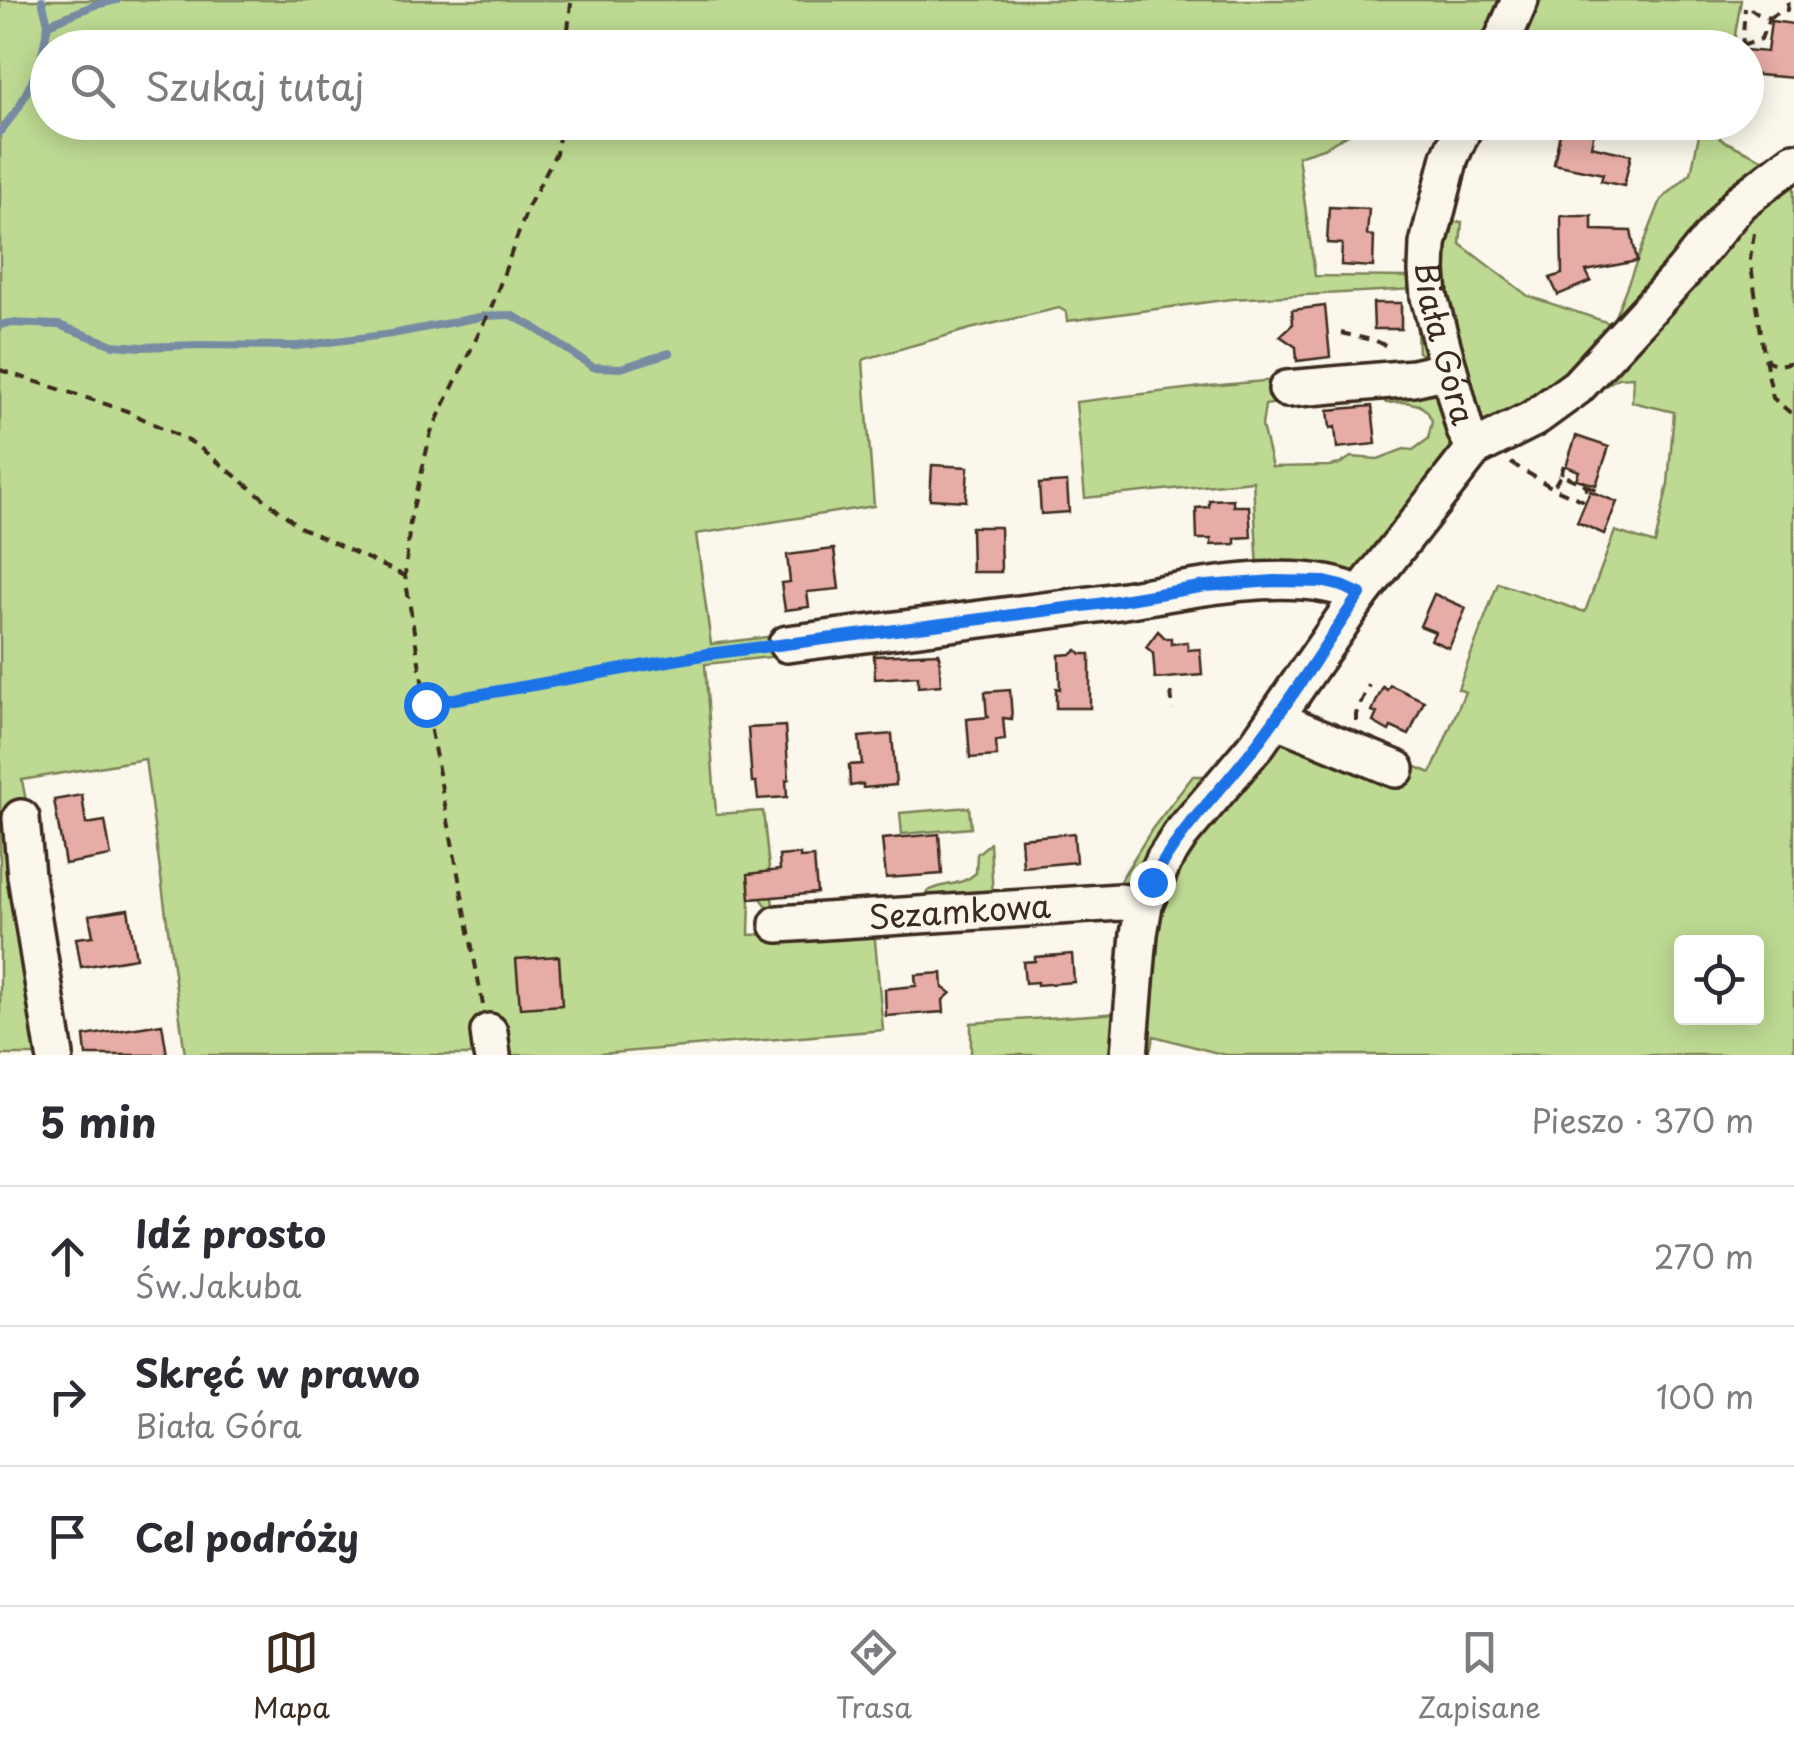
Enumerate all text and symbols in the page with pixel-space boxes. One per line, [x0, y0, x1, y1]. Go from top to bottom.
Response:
search box [30, 30, 1764, 140]
text: Szukaj tutaj [145, 57, 364, 114]
icon: search [65, 58, 120, 113]
street label: Biała Góra [1404, 260, 1489, 431]
route start [404, 682, 450, 728]
route end [1130, 860, 1176, 906]
street label: Sezamkowa [867, 881, 1052, 940]
map controls [1674, 935, 1764, 1025]
button: locate [1674, 935, 1764, 1025]
text: 5 min [40, 1089, 157, 1152]
text: Pieszo · 370 m [1531, 1096, 1754, 1144]
text: Idź prosto [135, 1204, 326, 1261]
icon: ahead [40, 1229, 95, 1284]
text: 270 m [1654, 1232, 1754, 1280]
text: Św.Jakuba [135, 1261, 301, 1309]
text: Skręć w prawo [135, 1344, 420, 1401]
icon: right [40, 1369, 95, 1424]
text: 100 m [1656, 1372, 1754, 1420]
text: Biała Góra [135, 1401, 302, 1449]
text: Cel podróży [135, 1508, 359, 1565]
icon: arrive [40, 1509, 95, 1564]
tab: Mapa [253, 1625, 330, 1728]
tab: Trasa [836, 1625, 912, 1728]
tab: Zapisane [1418, 1625, 1541, 1728]

